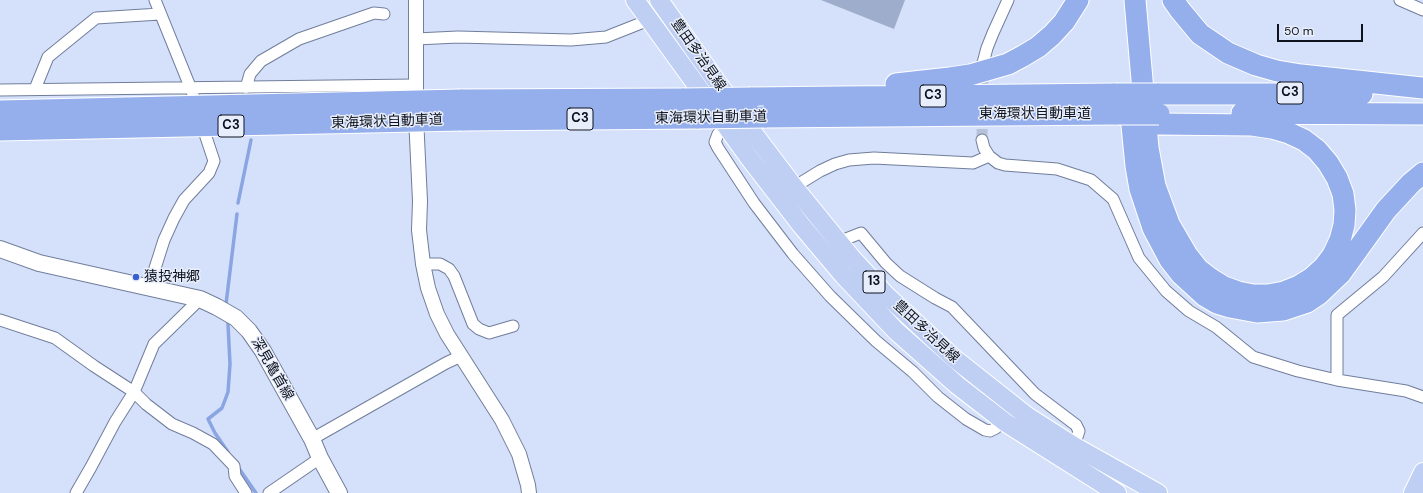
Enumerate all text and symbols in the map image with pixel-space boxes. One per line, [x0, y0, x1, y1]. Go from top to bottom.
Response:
street label: 豊田多治見線 [667, 16, 729, 94]
scale bar [1279, 16, 1365, 42]
text: 50 m [1284, 23, 1313, 39]
road number: C3 [1277, 82, 1303, 104]
road number: C3 [920, 85, 946, 107]
street label: 東海環状自動車道 [979, 106, 1091, 122]
road number: C3 [567, 108, 593, 130]
street label: 東海環状自動車道 [655, 109, 767, 127]
street label: 東海環状自動車道 [331, 112, 443, 132]
road number: C3 [218, 115, 244, 137]
place label: 猿投神郷 [144, 269, 200, 285]
road number: 13 [863, 271, 885, 293]
marker: 猿投神郷 [131, 272, 141, 282]
street label: 豊田多治見線 [890, 297, 962, 367]
street label: 深見亀首線 [247, 334, 297, 404]

